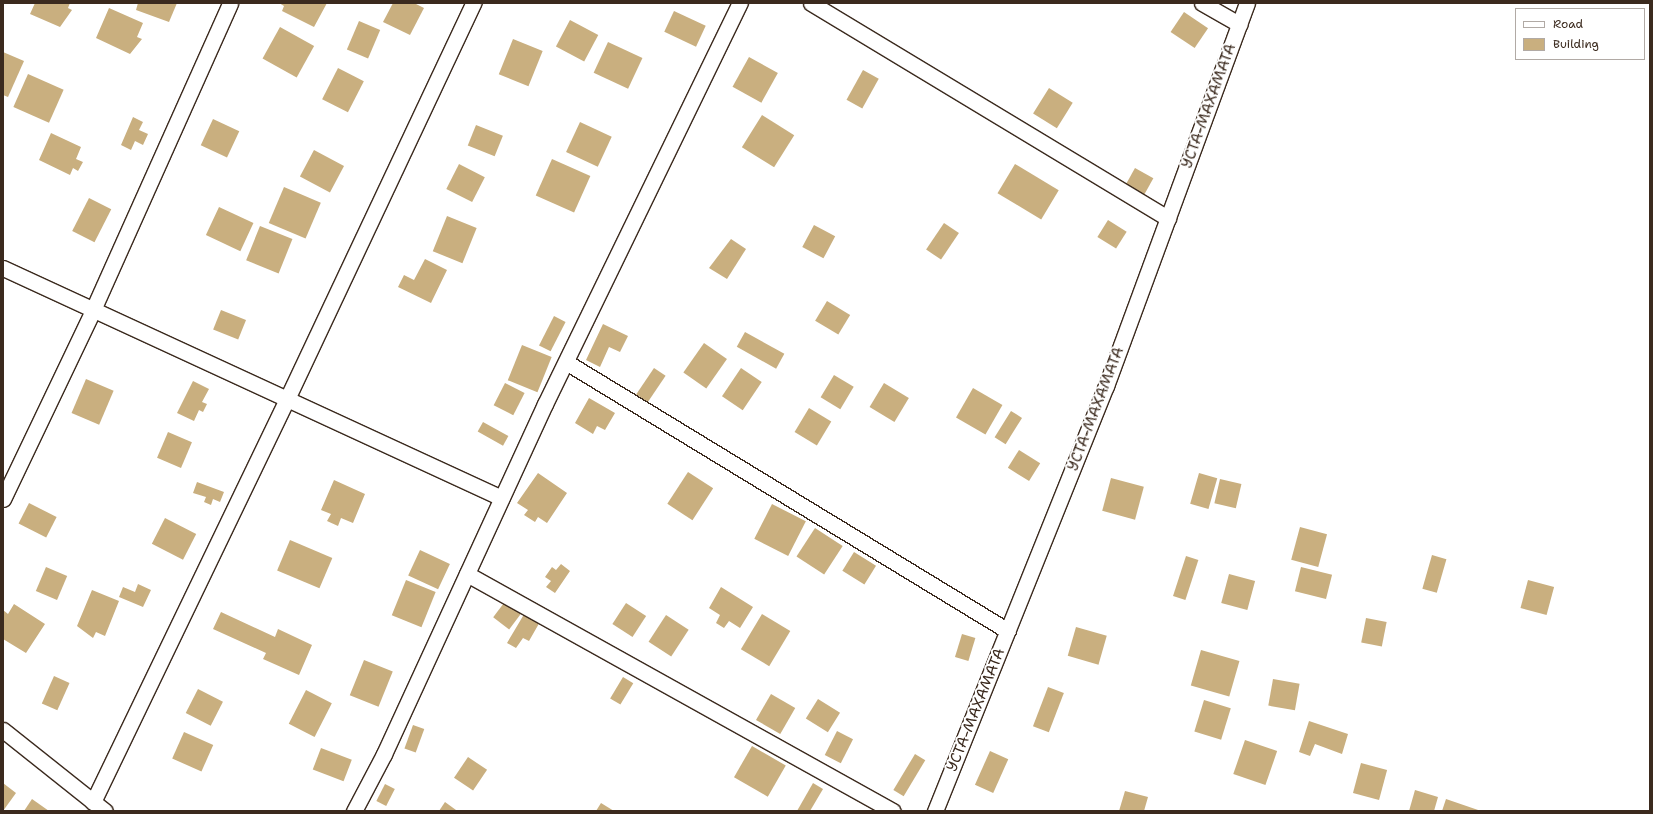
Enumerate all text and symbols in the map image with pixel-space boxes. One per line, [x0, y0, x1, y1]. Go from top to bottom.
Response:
legend [1515, 8, 1645, 60]
text: Road [1553, 16, 1583, 32]
text: Building [1553, 36, 1599, 52]
street label: УСТА-МАХАМАТА [1178, 41, 1240, 171]
street label: УСТА-МАХАМАТА [1064, 344, 1128, 474]
street label: УСТА-МАХАМАТА [943, 646, 1009, 774]

